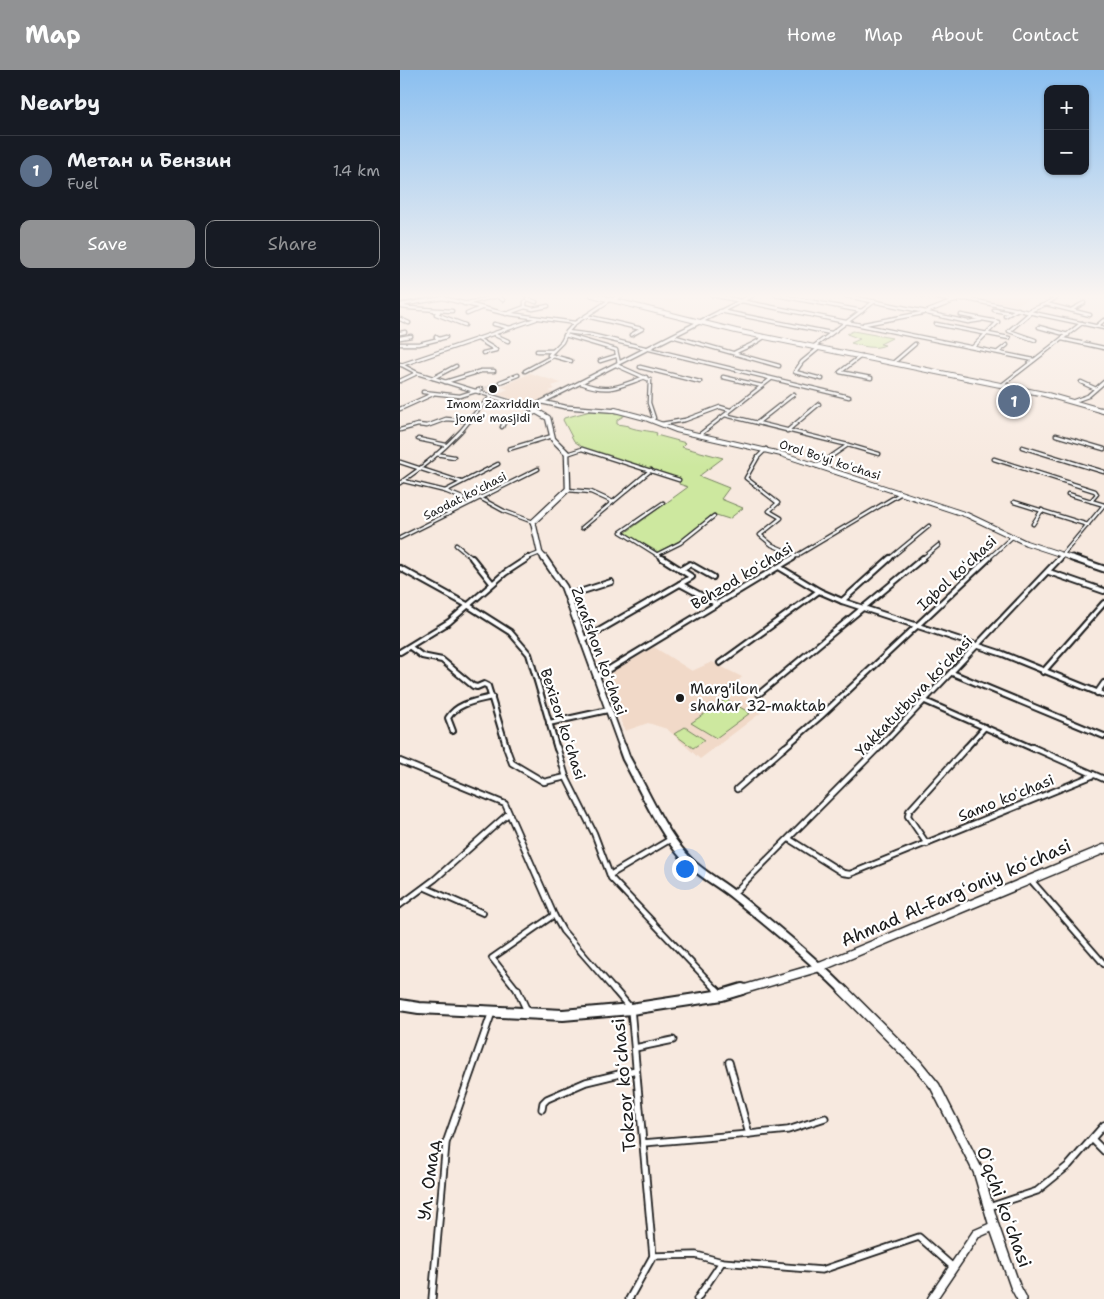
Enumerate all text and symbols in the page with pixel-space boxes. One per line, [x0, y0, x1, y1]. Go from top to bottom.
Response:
text: Map [25, 19, 81, 51]
text: Home [787, 23, 836, 47]
text: Map [864, 23, 903, 47]
text: About [931, 23, 984, 47]
text: Contact [1012, 23, 1079, 47]
map controls [1044, 85, 1089, 175]
button: + [1044, 85, 1089, 130]
text: Nearby [20, 89, 100, 117]
button: − [1044, 130, 1089, 175]
text: Метан и Бензин [67, 148, 231, 173]
text: 1 [32, 160, 40, 181]
text: 1.4 km [333, 160, 380, 181]
text: Fuel [67, 173, 98, 194]
button: Save [20, 220, 195, 268]
button: Share [205, 220, 380, 268]
pin: 1 [998, 382, 1030, 420]
marker: Imom Zaxriddin jome' masjidi [487, 383, 499, 395]
place label: Imom Zaxriddin jome' masjidi [446, 396, 540, 426]
street label: Orol Boʻyi koʻchasi [777, 436, 883, 484]
street label: Saodat koʻchasi [421, 468, 509, 524]
street label: Iqbol koʻchasi [913, 531, 1001, 615]
street label: Behzod koʻchasi [687, 538, 797, 614]
street label: Zarafshon koʻchasi [566, 584, 632, 718]
street label: Yakkatutbuva koʻchasi [851, 631, 977, 761]
street label: Bexizor koʻchasi [536, 666, 590, 782]
place label: Marg'ilon shahar 32-maktab [690, 679, 826, 716]
marker: Marg'ilon shahar 32-maktab [674, 692, 686, 704]
street label: Samo koʻchasi [955, 770, 1057, 826]
street label: Ahmad Al-Fargʻoniy koʻchasi [837, 833, 1075, 953]
your location [672, 856, 698, 882]
street label: Tokzor koʻchasi [606, 1017, 642, 1153]
street label: Ул. Омад [412, 1138, 446, 1222]
street label: Oʻqchi koʻchasi [971, 1143, 1037, 1271]

